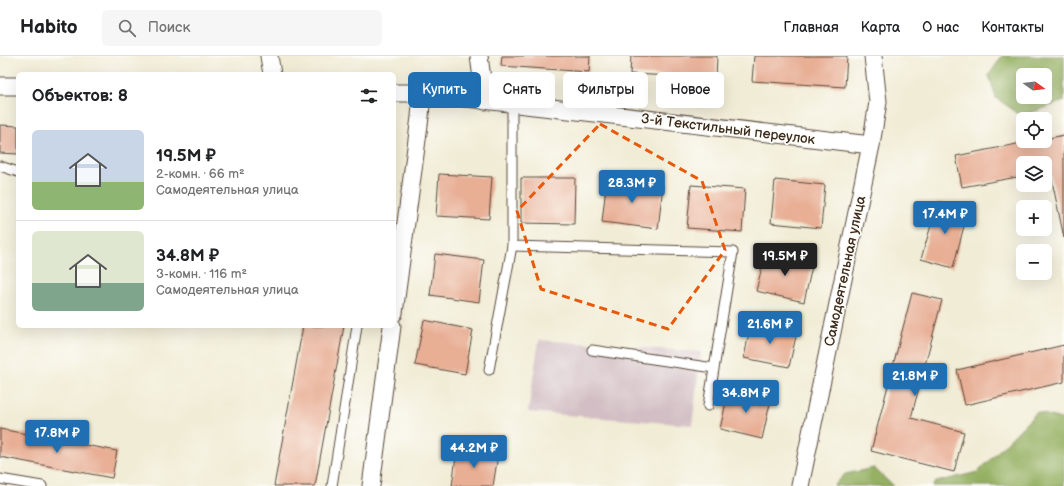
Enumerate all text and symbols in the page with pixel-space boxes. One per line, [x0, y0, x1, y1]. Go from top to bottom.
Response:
search box [102, 10, 382, 46]
text: Habito [20, 16, 78, 39]
icon: search [116, 17, 138, 39]
text: Поиск [148, 18, 190, 37]
text: Главная [784, 19, 839, 36]
text: Карта [861, 19, 900, 36]
text: О нас [922, 19, 959, 36]
text: Контакты [981, 19, 1044, 36]
north arrow [1016, 68, 1052, 104]
map controls [1016, 68, 1052, 280]
chip: Купить [408, 72, 481, 108]
chip: Снять [489, 72, 555, 108]
chip: Фильтры [563, 72, 648, 108]
chip: Новое [656, 72, 724, 108]
icon: filters [358, 85, 380, 107]
text: Объектов: 8 [32, 86, 128, 106]
street label: 3-й Текстильный переулок [640, 110, 817, 148]
button: locate [1016, 112, 1052, 148]
icon: home [64, 146, 112, 194]
text: 19.5M ₽ [156, 146, 216, 166]
button: layers [1016, 156, 1052, 192]
text: 2-комн. · 66 m² [156, 166, 245, 182]
pin: 28.3M ₽ [595, 170, 669, 204]
text: 28.3M ₽ [608, 175, 656, 191]
text: Самодеятельная улица [156, 182, 299, 198]
street label: Самодеятельная улица [821, 193, 869, 348]
button: + [1016, 200, 1052, 236]
pin: 17.4M ₽ [908, 201, 982, 235]
text: 17.4M ₽ [922, 206, 968, 222]
pin: 19.5M ₽ [748, 243, 822, 277]
button: − [1016, 244, 1052, 280]
text: 34.8M ₽ [156, 246, 219, 266]
icon: home [64, 247, 112, 295]
text: 19.5M ₽ [762, 248, 808, 264]
text: 3-комн. · 116 m² [156, 266, 247, 282]
text: Самодеятельная улица [156, 282, 299, 298]
pin: 21.6M ₽ [733, 311, 807, 345]
text: 21.6M ₽ [747, 316, 793, 332]
pin: 21.8M ₽ [878, 363, 952, 397]
text: 21.8M ₽ [892, 368, 938, 384]
pin: 34.8M ₽ [709, 380, 783, 414]
text: 34.8M ₽ [722, 385, 770, 401]
pin: 17.8M ₽ [20, 420, 94, 454]
text: 17.8M ₽ [34, 425, 80, 441]
pin: 44.2M ₽ [437, 435, 511, 469]
text: 44.2M ₽ [450, 440, 498, 456]

